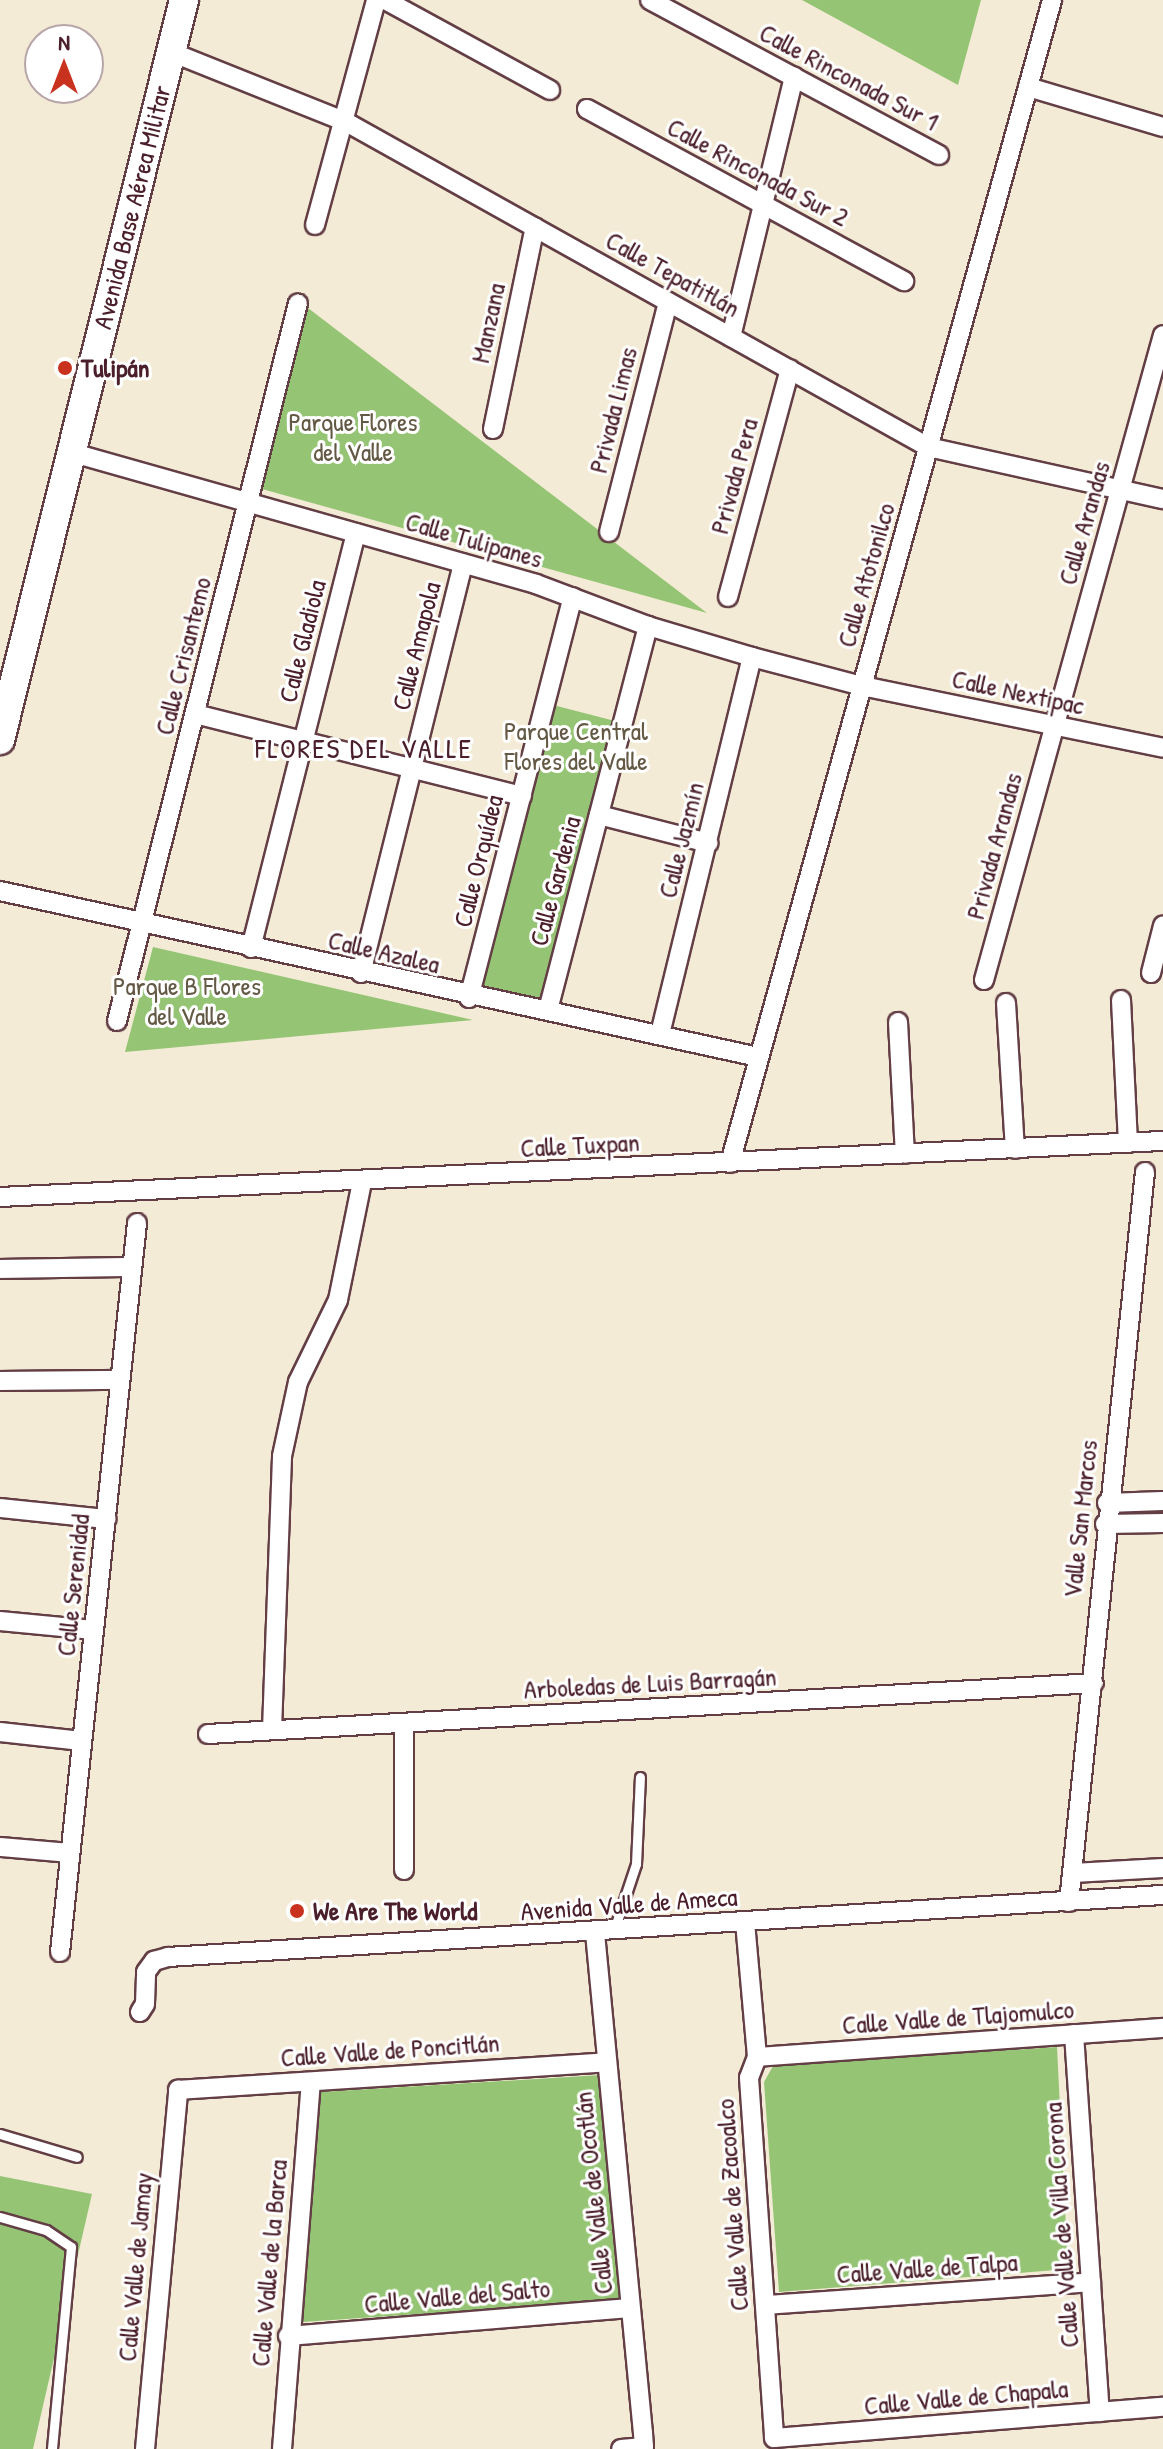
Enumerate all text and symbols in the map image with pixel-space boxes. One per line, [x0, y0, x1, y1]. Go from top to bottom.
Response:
street label: Calle Rinconada Sur 1 [754, 17, 944, 137]
north arrow [24, 24, 104, 104]
text: N [58, 27, 70, 57]
street label: Avenida Base Aérea Militar [87, 82, 177, 332]
street label: Calle Rinconada Sur 2 [662, 111, 854, 233]
street label: Calle Tepatitlán [601, 224, 745, 324]
street label: Manzana [464, 280, 512, 366]
street label: Privada Limas [582, 344, 644, 476]
place label: Tulipán [81, 352, 149, 384]
marker: Tulipán [56, 359, 74, 377]
park label: Parque Flores del Valle [289, 406, 417, 468]
street label: Privada Pera [704, 415, 764, 537]
street label: Calle Arandas [1052, 458, 1116, 588]
street label: Calle Atotonilco [831, 499, 901, 651]
street label: Calle Tulipanes [402, 506, 546, 574]
street label: Calle Crisantemo [148, 574, 218, 738]
street label: Calle Gladiola [272, 577, 332, 705]
street label: Calle Amapola [385, 579, 447, 713]
street label: Calle Nextipac [949, 663, 1087, 721]
park label: Parque Central Flores del Valle [504, 715, 648, 776]
district label: FLORES DEL VALLE [255, 731, 473, 765]
street label: Privada Arandas [959, 769, 1029, 923]
street label: Calle Jazmín [652, 779, 710, 901]
street label: Calle Orquídea [446, 792, 510, 930]
street label: Calle Gardenia [523, 813, 587, 949]
street label: Calle Azalea [325, 924, 443, 980]
park label: Parque B Flores del Valle [113, 970, 261, 1032]
street label: Calle Tuxpan [520, 1126, 640, 1164]
street label: Valle San Marcos [1056, 1439, 1104, 1599]
street label: Calle Serenidad [50, 1512, 96, 1658]
street label: Arboledas de Luis Barragán [523, 1661, 777, 1705]
street label: Avenida Valle de Ameca [520, 1881, 738, 1927]
place label: We Are The World [313, 1895, 477, 1927]
marker: We Are The World [288, 1902, 306, 1920]
street label: Calle Valle de Tlajomulco [841, 1993, 1075, 2041]
street label: Calle Valle de Poncitlán [280, 2027, 500, 2073]
street label: Calle Valle de Ocotlán [567, 2090, 619, 2296]
street label: Calle Valle de Zacoalco [709, 2098, 755, 2312]
street label: Calle Valle de Villa Corona [1037, 2101, 1085, 2349]
street label: Calle Valle de la Barca [244, 2158, 294, 2368]
street label: Calle Valle de Jamay [111, 2171, 159, 2363]
street label: Calle Valle de Talpa [835, 2246, 1019, 2290]
street label: Calle Valle del Salto [363, 2272, 551, 2320]
street label: Calle Valle de Chapala [863, 2373, 1069, 2421]

